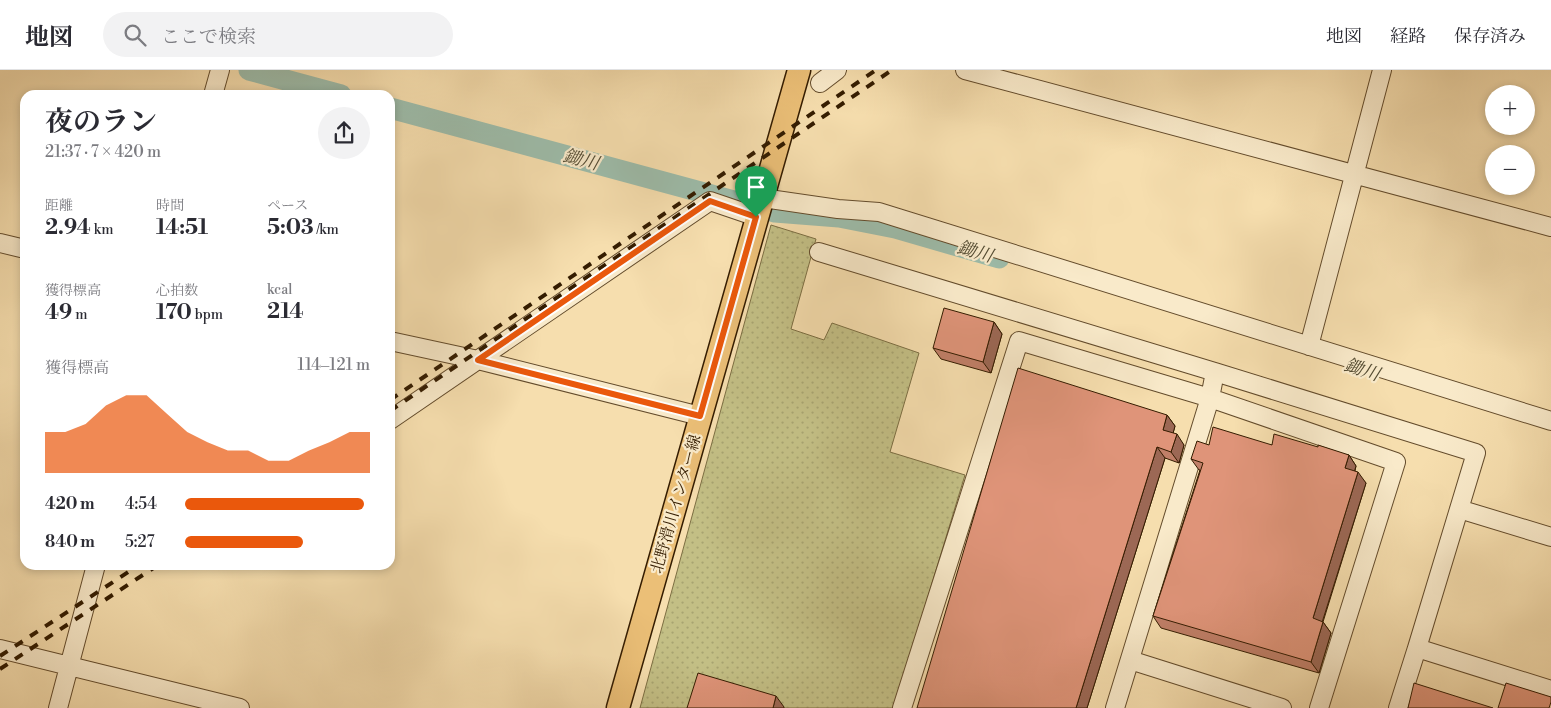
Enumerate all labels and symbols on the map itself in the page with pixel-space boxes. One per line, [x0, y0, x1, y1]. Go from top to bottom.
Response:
water label: 鋤川 [561, 144, 603, 176]
pin [735, 166, 777, 217]
water label: 鋤川 [955, 236, 997, 269]
water label: 鋤川 [1341, 354, 1385, 387]
street label: 北野滑川インター線 [647, 432, 705, 576]

